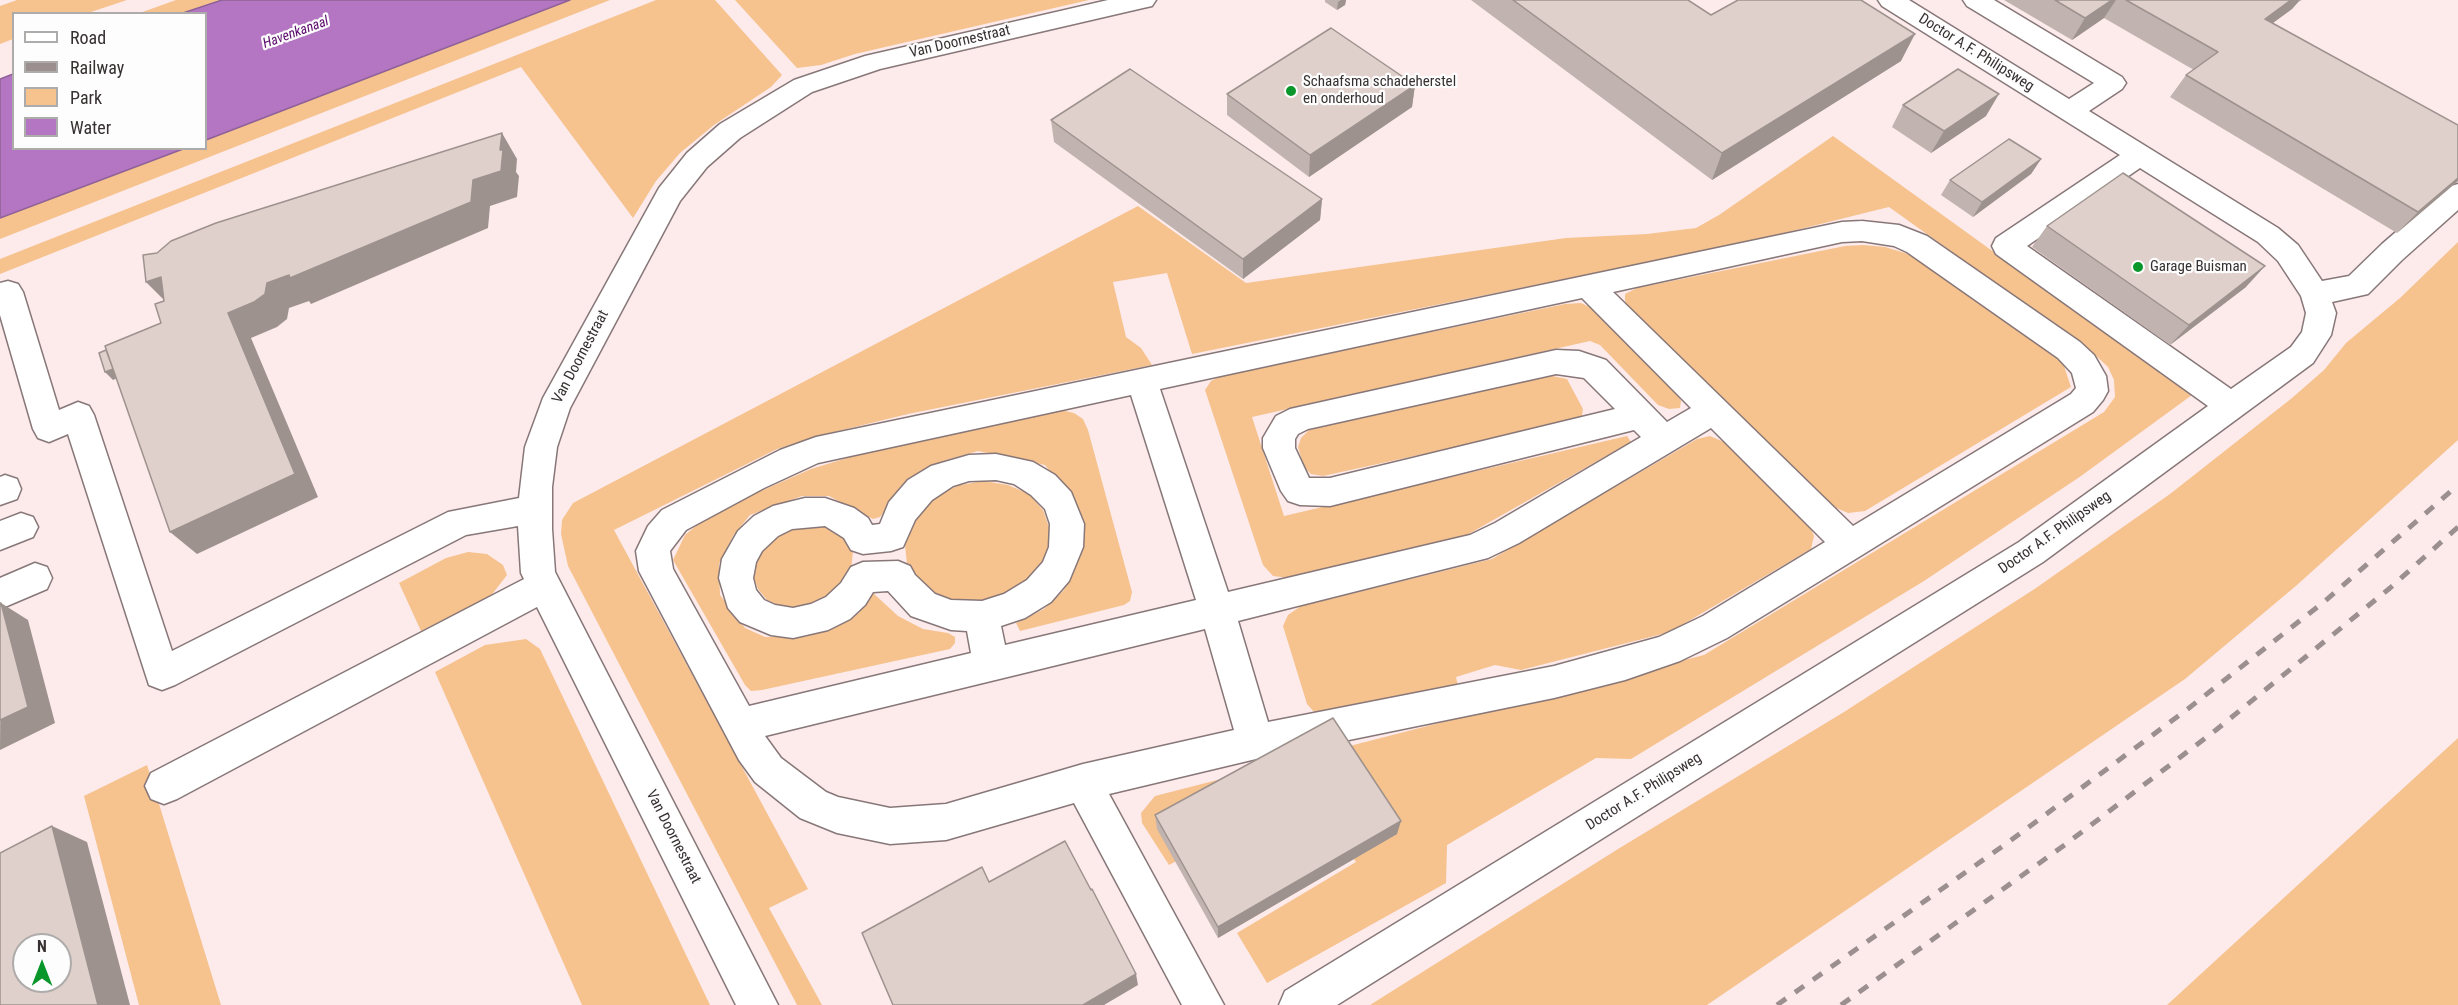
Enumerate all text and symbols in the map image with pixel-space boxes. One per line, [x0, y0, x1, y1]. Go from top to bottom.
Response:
street label: Doctor A.F. Philipsweg [1915, 10, 2037, 96]
legend [12, 12, 207, 150]
water label: Havenkanaal [261, 13, 331, 53]
street label: Van Doornestraat [908, 22, 1012, 62]
text: Road [70, 27, 106, 48]
text: Railway [70, 57, 124, 78]
place label: Schaafsma schadeherstel en onderhoud [1303, 73, 1456, 108]
marker: Schaafsma schadeherstel en onderhoud [1284, 84, 1298, 98]
text: Park [70, 87, 102, 108]
text: Water [70, 117, 111, 138]
place label: Garage Buisman [2150, 258, 2247, 276]
marker: Garage Buisman [2131, 260, 2145, 274]
street label: Van Doornestraat [549, 307, 613, 407]
street label: Doctor A.F. Philipsweg [1996, 488, 2114, 578]
street label: Doctor A.F. Philipsweg [1583, 749, 1705, 835]
street label: Van Doornestraat [642, 787, 704, 887]
north arrow [12, 933, 72, 993]
text: N [37, 937, 47, 956]

